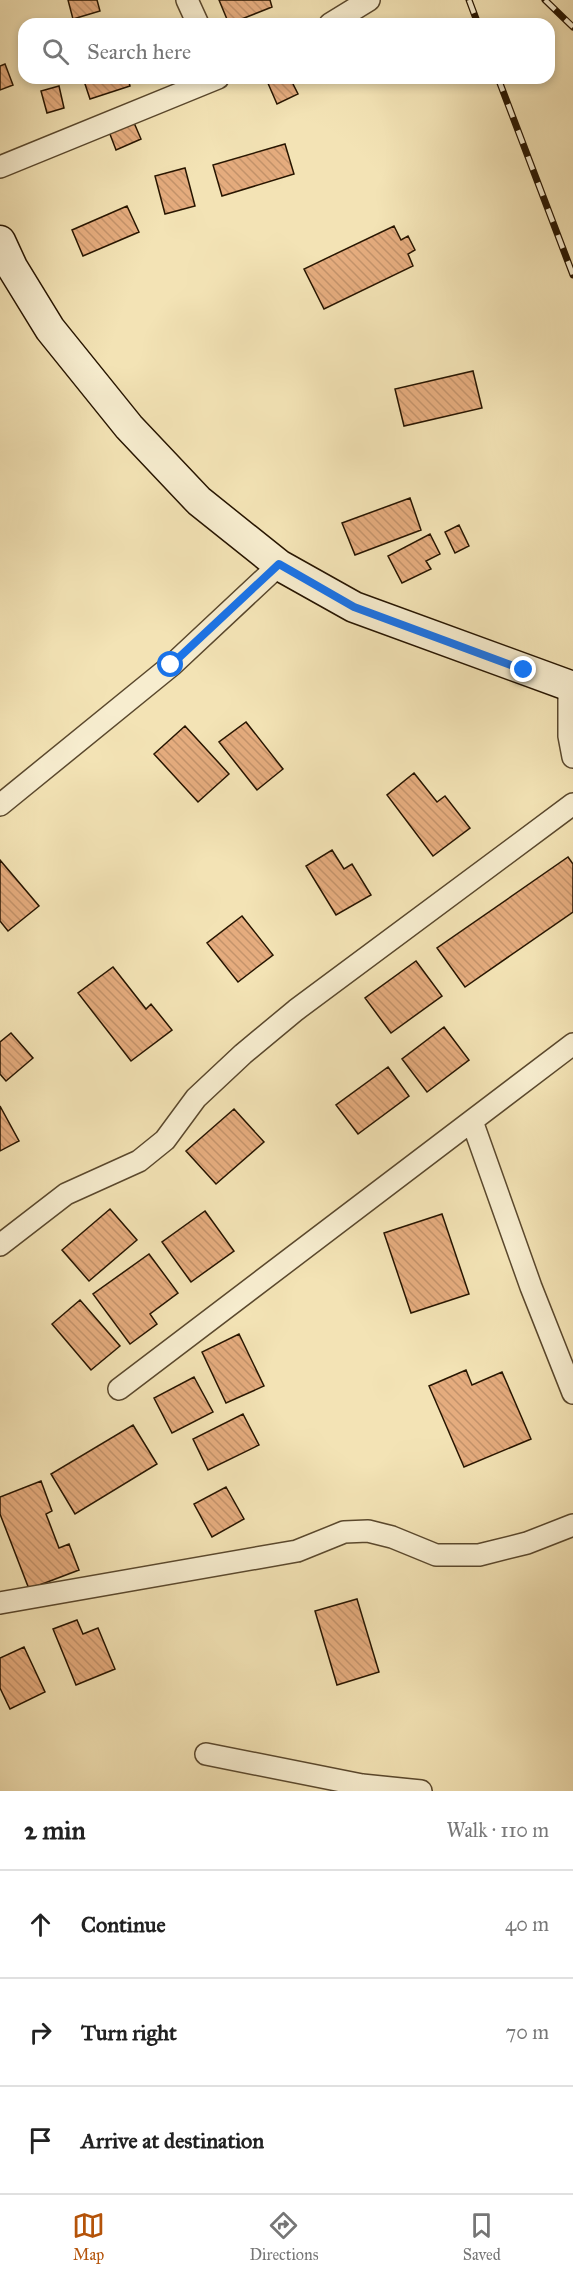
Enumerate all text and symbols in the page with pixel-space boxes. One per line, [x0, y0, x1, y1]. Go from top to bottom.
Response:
search box [18, 18, 555, 84]
icon: search [39, 35, 72, 68]
text: Search here [87, 38, 191, 65]
route start [157, 651, 183, 677]
route end [510, 656, 536, 682]
text: 2 min [24, 1814, 85, 1846]
text: Walk · 110 m [446, 1818, 549, 1842]
icon: ahead [24, 1908, 57, 1941]
text: Continue [81, 1911, 166, 1938]
text: 40 m [505, 1912, 549, 1936]
icon: right [24, 2016, 57, 2049]
text: Turn right [81, 2019, 177, 2046]
text: 70 m [506, 2020, 549, 2044]
icon: arrive [24, 2124, 57, 2157]
text: Arrive at destination [81, 2127, 264, 2154]
tab: Map [72, 2209, 105, 2264]
tab: Directions [249, 2209, 318, 2264]
tab: Saved [463, 2209, 501, 2264]

